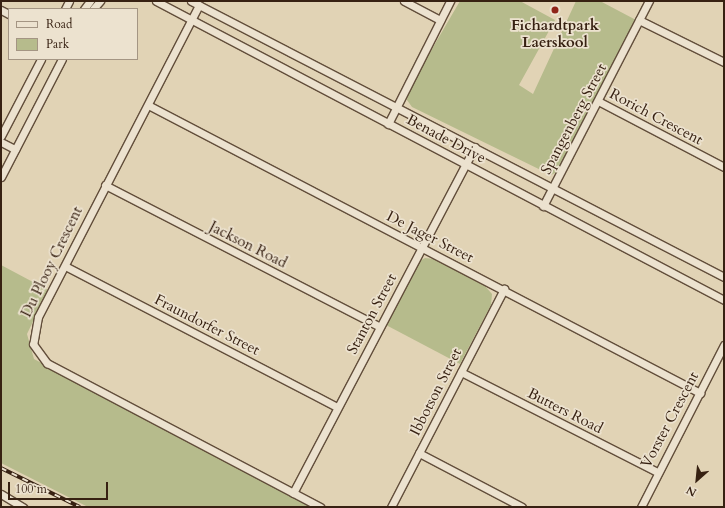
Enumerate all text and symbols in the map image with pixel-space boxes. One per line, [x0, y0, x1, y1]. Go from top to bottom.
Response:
marker: Fichardtpark Laerskool [550, 5, 560, 15]
legend [8, 8, 138, 60]
text: Road [46, 16, 72, 32]
place label: Fichardtpark Laerskool [511, 16, 599, 51]
text: Park [46, 36, 69, 52]
street label: Spangenberg Street [537, 60, 611, 178]
street label: Rorich Crescent [606, 85, 706, 149]
street label: Benade Drive [403, 111, 489, 167]
street label: Du Plooy Crescent [17, 204, 87, 320]
street label: De Jager Street [383, 207, 477, 267]
street label: Jackson Road [206, 218, 290, 272]
street label: Stanton Street [343, 271, 401, 357]
street label: Fraundorfer Street [151, 291, 263, 359]
street label: Ibbotson Street [406, 345, 466, 439]
street label: Vorster Crescent [637, 369, 703, 471]
street label: Butters Road [524, 384, 606, 438]
north arrow [677, 460, 717, 500]
scale bar [10, 474, 110, 500]
text: 100 m [15, 481, 47, 497]
text: N [684, 482, 699, 500]

